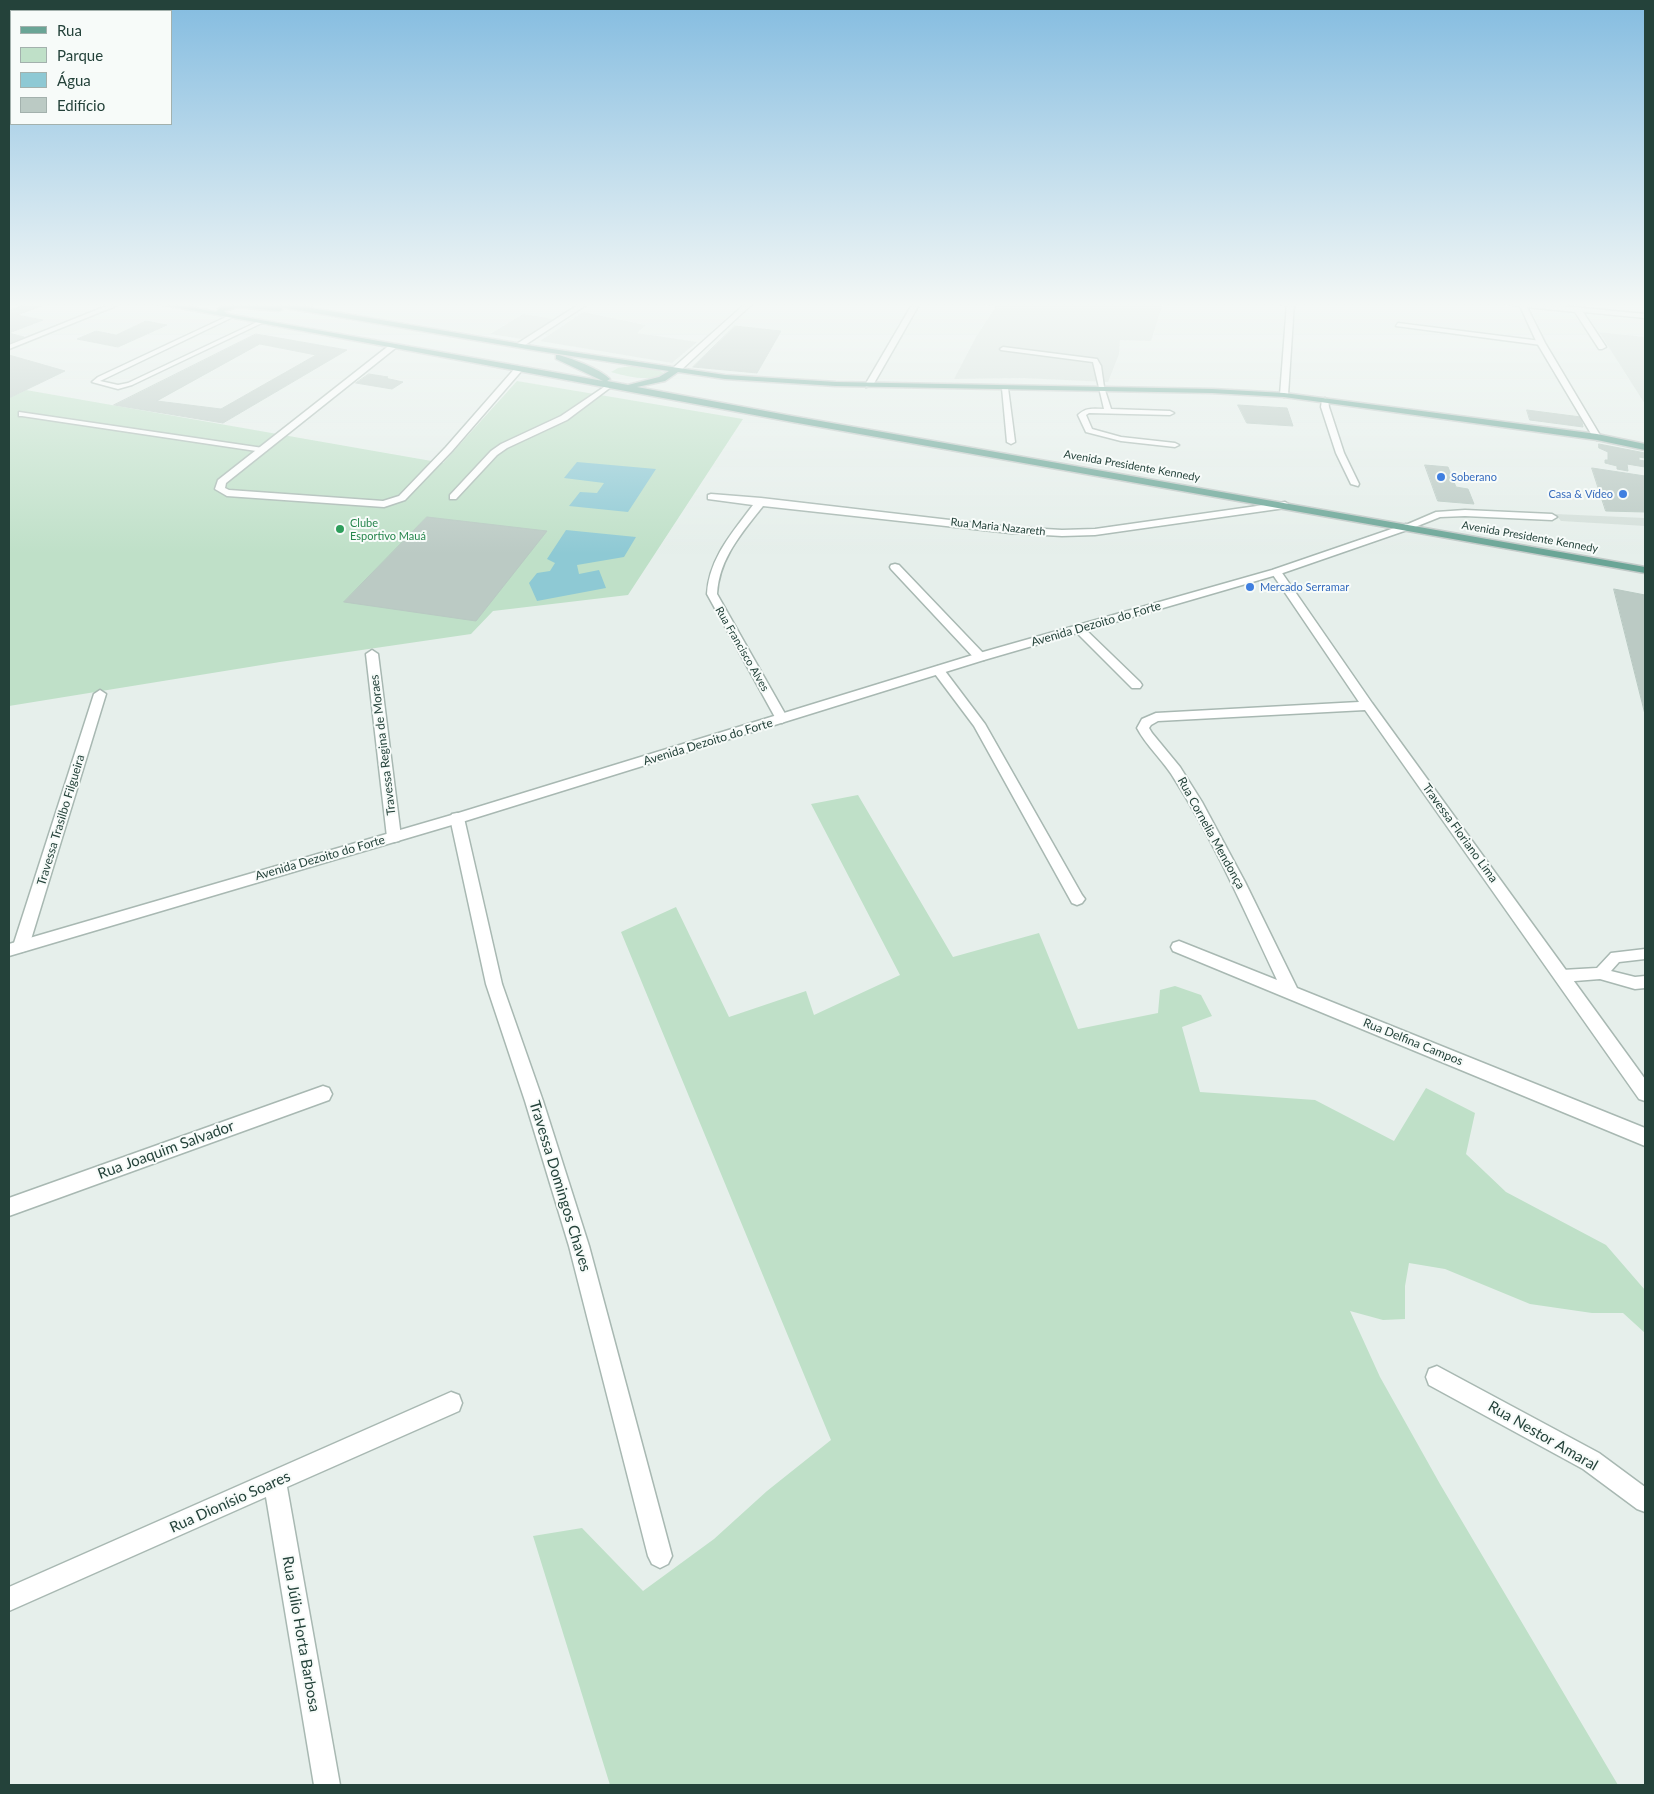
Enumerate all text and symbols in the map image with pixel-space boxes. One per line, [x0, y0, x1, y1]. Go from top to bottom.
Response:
legend [10, 10, 172, 125]
text: Rua [57, 21, 82, 39]
text: Parque [57, 46, 103, 64]
text: Água [57, 71, 91, 89]
text: Edifício [57, 96, 105, 114]
street label: Avenida Presidente Kennedy [1063, 448, 1201, 484]
place label: Soberano [1451, 470, 1497, 484]
marker: Soberano [1435, 471, 1447, 483]
place label: Casa & Vídeo [1548, 487, 1613, 501]
marker: Casa & Vídeo [1617, 488, 1629, 500]
street label: Rua Maria Nazareth [950, 515, 1046, 539]
place label: Clube Esportivo Mauá [350, 516, 426, 542]
street label: Avenida Presidente Kennedy [1461, 519, 1599, 555]
marker: Clube Esportivo Mauá [334, 523, 346, 535]
place label: Mercado Serramar [1260, 580, 1349, 594]
marker: Mercado Serramar [1244, 581, 1256, 593]
street label: Avenida Dezoito do Forte [1029, 599, 1163, 649]
street label: Rua Francisco Alves [712, 604, 772, 694]
street label: Travessa Regina de Moraes [367, 674, 399, 816]
street label: Avenida Dezoito do Forte [642, 715, 774, 769]
street label: Travessa Trasilbo Filgueira [34, 753, 88, 887]
street label: Rua Cornelia Mendonça [1174, 775, 1248, 891]
street label: Travessa Floriano Lima [1419, 781, 1501, 885]
street label: Avenida Dezoito do Forte [253, 833, 387, 883]
street label: Rua Delfina Campos [1361, 1015, 1465, 1069]
street label: Travessa Domingos Chaves [525, 1098, 595, 1274]
street label: Rua Joaquim Salvador [95, 1117, 237, 1183]
street label: Rua Nestor Amaral [1485, 1397, 1601, 1475]
street label: Rua Dionísio Soares [167, 1467, 293, 1537]
street label: Rua Júlio Horta Barbosa [278, 1555, 324, 1713]

